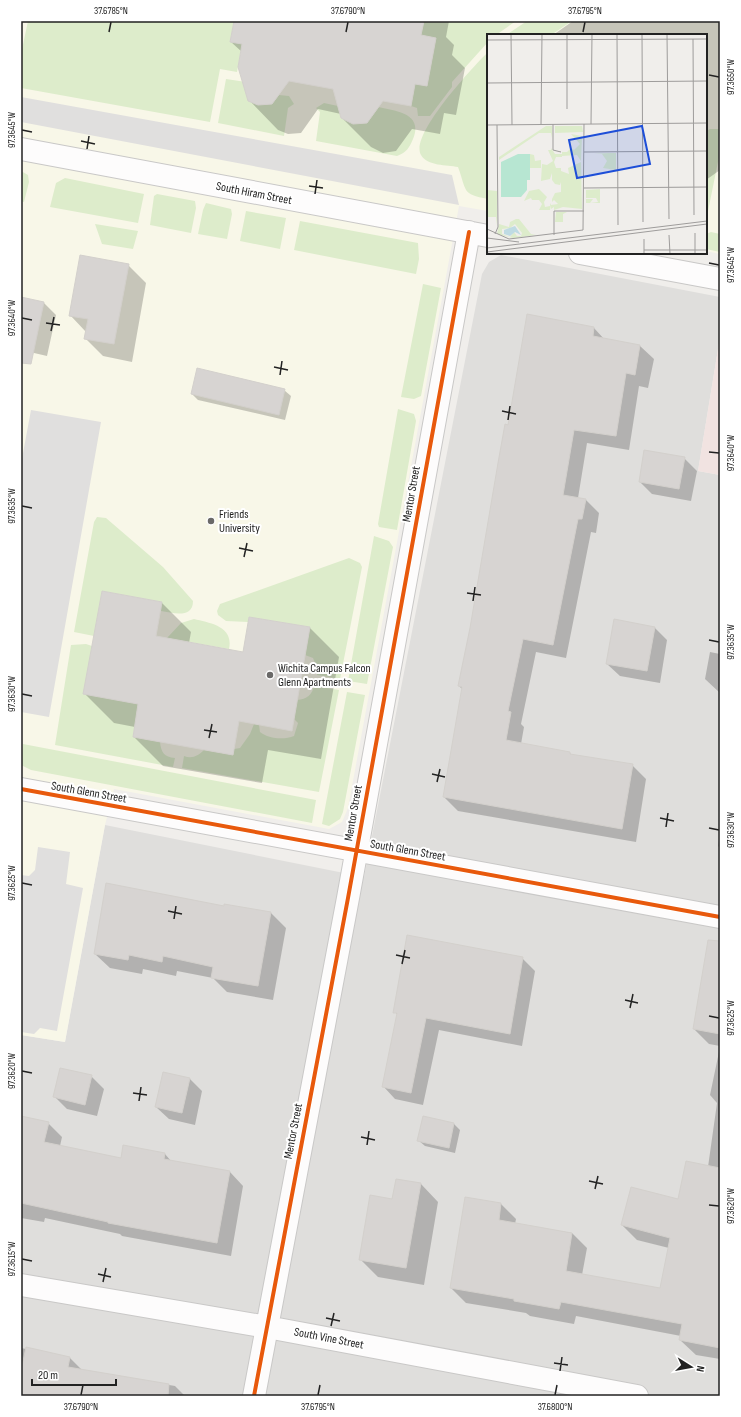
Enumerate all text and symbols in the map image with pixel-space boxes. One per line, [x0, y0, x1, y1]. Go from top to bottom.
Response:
text: 37.6785°N [94, 5, 128, 17]
text: 37.6790°N [331, 5, 365, 17]
text: 37.6795°N [568, 5, 602, 17]
inset map [487, 34, 707, 254]
text: 97.3650°W [725, 59, 737, 95]
text: 97.3645°W [6, 112, 18, 148]
street label: South Hiram Street [215, 179, 293, 208]
text: 97.3645°W [725, 247, 737, 283]
text: 97.3640°W [6, 299, 18, 336]
text: 97.3640°W [725, 434, 737, 471]
street label: Mentor Street [399, 465, 424, 523]
text: 97.3635°W [6, 488, 18, 524]
place label: Friends University [219, 507, 260, 536]
marker: Friends University [206, 516, 216, 526]
text: 97.3635°W [725, 624, 737, 660]
place label: Wichita Campus Falcon Glenn Apartments [278, 661, 371, 690]
marker: Wichita Campus Falcon Glenn Apartments [265, 670, 275, 680]
text: 97.3630°W [6, 675, 18, 712]
street label: South Glenn Street [50, 778, 128, 807]
street label: Mentor Street [341, 784, 366, 842]
text: 97.3630°W [725, 811, 737, 848]
street label: South Glenn Street [369, 836, 447, 865]
text: 97.3625°W [6, 865, 18, 901]
text: 97.3625°W [725, 1000, 737, 1036]
text: 97.3620°W [6, 1052, 18, 1089]
street label: Mentor Street [281, 1102, 306, 1160]
text: 97.3620°W [725, 1187, 737, 1224]
text: 97.3615°W [6, 1241, 18, 1276]
street label: South Vine Street [293, 1324, 365, 1353]
north arrow [671, 1347, 711, 1387]
scale bar [32, 1361, 116, 1387]
text: N [693, 1365, 707, 1373]
text: 20 m [38, 1368, 58, 1383]
text: 37.6790°N [64, 1401, 98, 1413]
text: 37.6795°N [301, 1401, 335, 1413]
text: 37.6800°N [538, 1401, 572, 1413]

